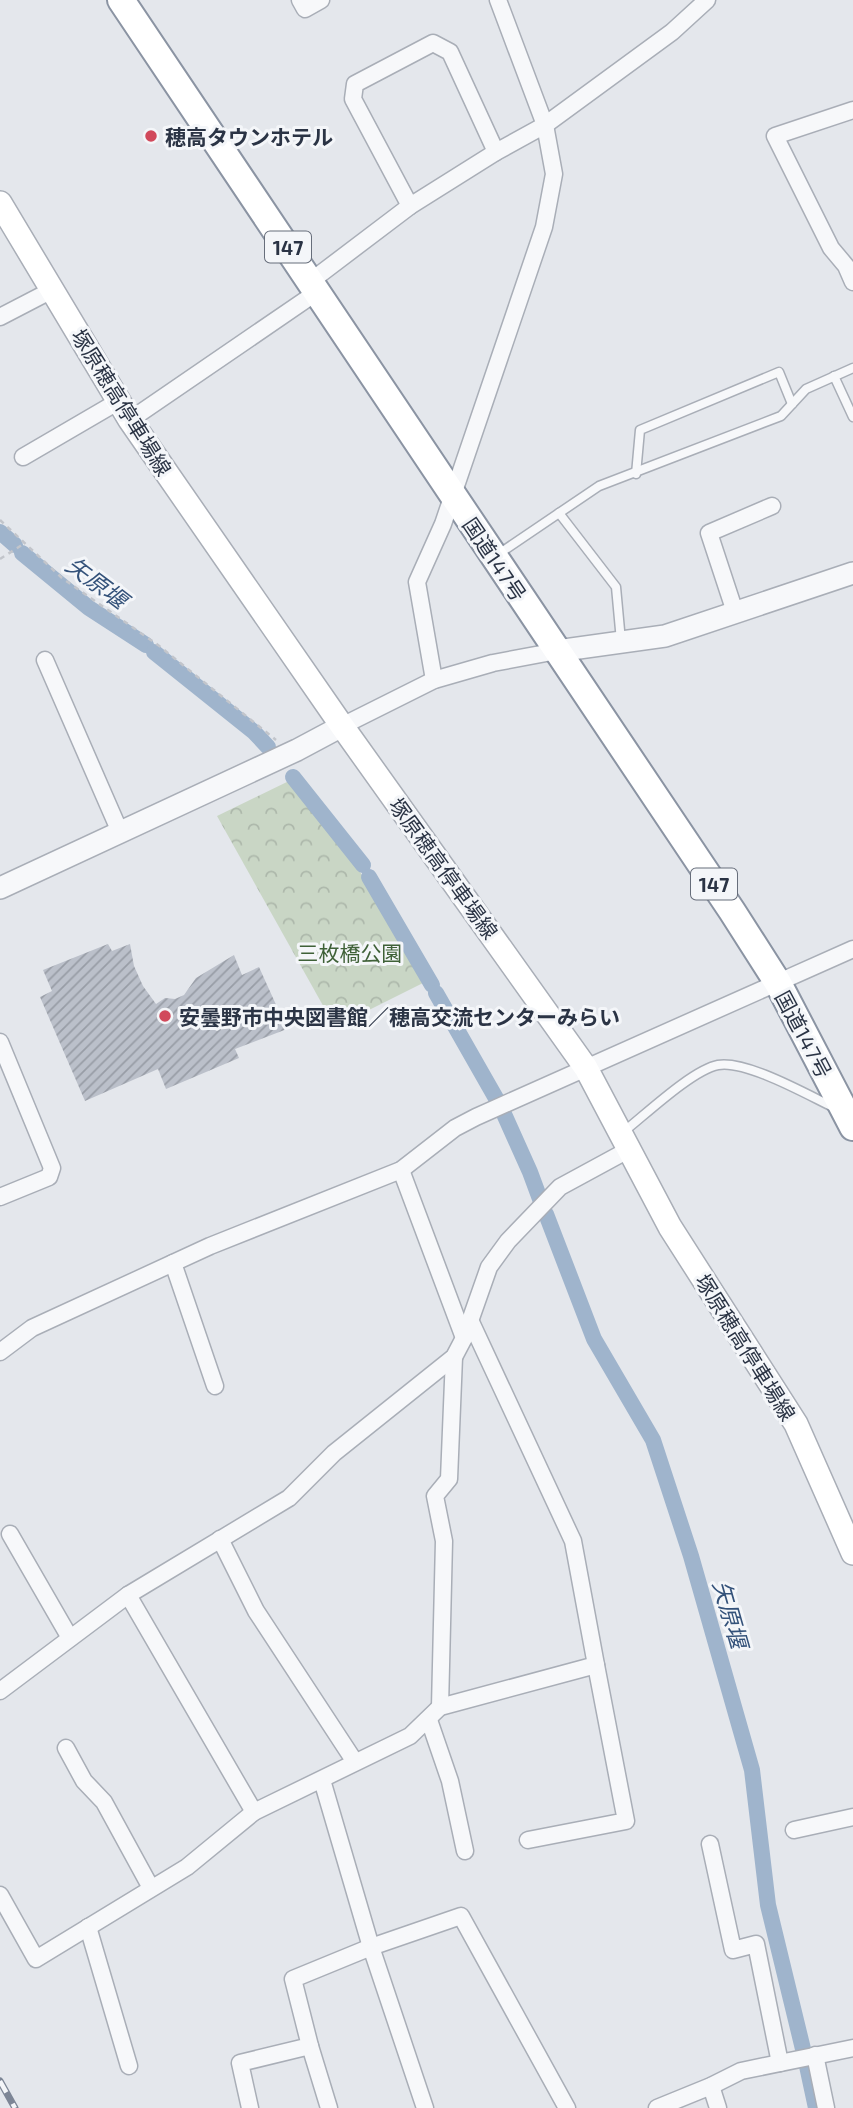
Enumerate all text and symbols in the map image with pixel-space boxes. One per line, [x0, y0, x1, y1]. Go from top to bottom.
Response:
place label: 穂高タウンホテル [165, 124, 333, 149]
marker: 穂高タウンホテル [143, 128, 159, 144]
road number: 147 [265, 232, 311, 262]
street label: 塚原穂高停車場線 [67, 324, 177, 480]
street label: 国道147号 [458, 513, 532, 605]
water label: 矢原堰 [61, 550, 136, 616]
street label: 塚原穂高停車場線 [385, 793, 503, 943]
road number: 147 [691, 869, 737, 900]
park label: 三枚橋公園 [298, 940, 403, 965]
street label: 国道147号 [771, 986, 837, 1082]
place label: 安曇野市中央図書館／穂高交流センターみらい [179, 1004, 620, 1029]
marker: 安曇野市中央図書館／穂高交流センターみらい [157, 1008, 173, 1024]
street label: 塚原穂高停車場線 [691, 1269, 801, 1425]
water label: 矢原堰 [708, 1577, 755, 1655]

